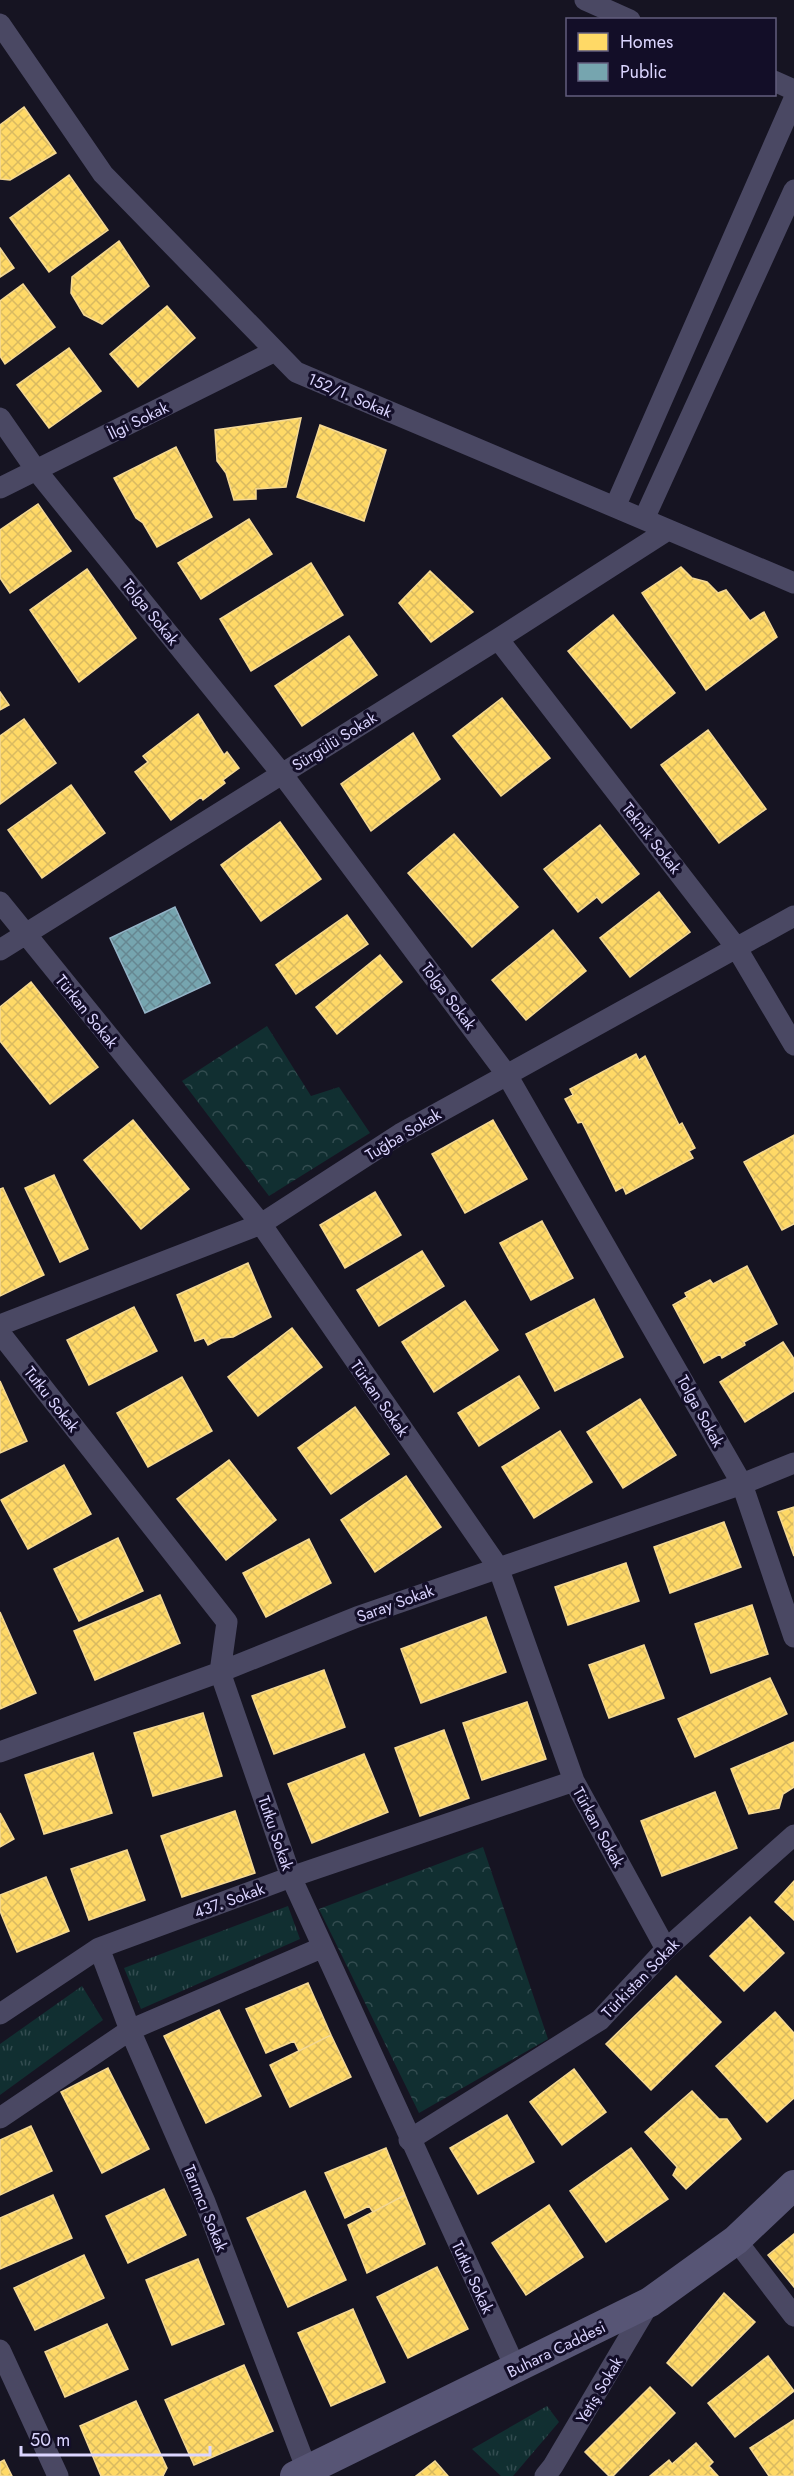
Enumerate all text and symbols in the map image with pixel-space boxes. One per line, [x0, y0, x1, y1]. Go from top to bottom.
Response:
legend [566, 18, 776, 96]
text: Homes [620, 29, 673, 55]
text: Public [620, 59, 667, 85]
street label: 152/1. Sokak [304, 367, 396, 424]
street label: İlgi Sokak [104, 395, 173, 445]
street label: Tolga Sokak [117, 574, 185, 651]
street label: Sürgülü Sokak [287, 706, 382, 777]
street label: Teknik Sokak [616, 798, 687, 880]
street label: Tolga Sokak [416, 958, 482, 1036]
street label: Türkan Sokak [50, 970, 124, 1054]
street label: Tuğba Sokak [361, 1102, 446, 1166]
street label: Türkan Sokak [345, 1355, 415, 1442]
street label: Tutku Sokak [19, 1362, 85, 1438]
street label: Tolga Sokak [671, 1371, 730, 1452]
street label: Saray Sokak [353, 1579, 438, 1628]
street label: Türkan Sokak [567, 1783, 631, 1872]
street label: Tutku Sokak [252, 1793, 299, 1875]
street label: 437. Sokak [191, 1877, 269, 1924]
street label: Türkistan Sokak [596, 1933, 685, 2023]
street label: Tarımcı Sokak [178, 2161, 234, 2256]
street label: Tutku Sokak [446, 2237, 500, 2318]
street label: Buhara Caddesi [503, 2316, 609, 2383]
street label: Yetiş Sokak [570, 2352, 629, 2428]
scale bar [21, 2419, 210, 2457]
text: 50 m [30, 2427, 70, 2453]

